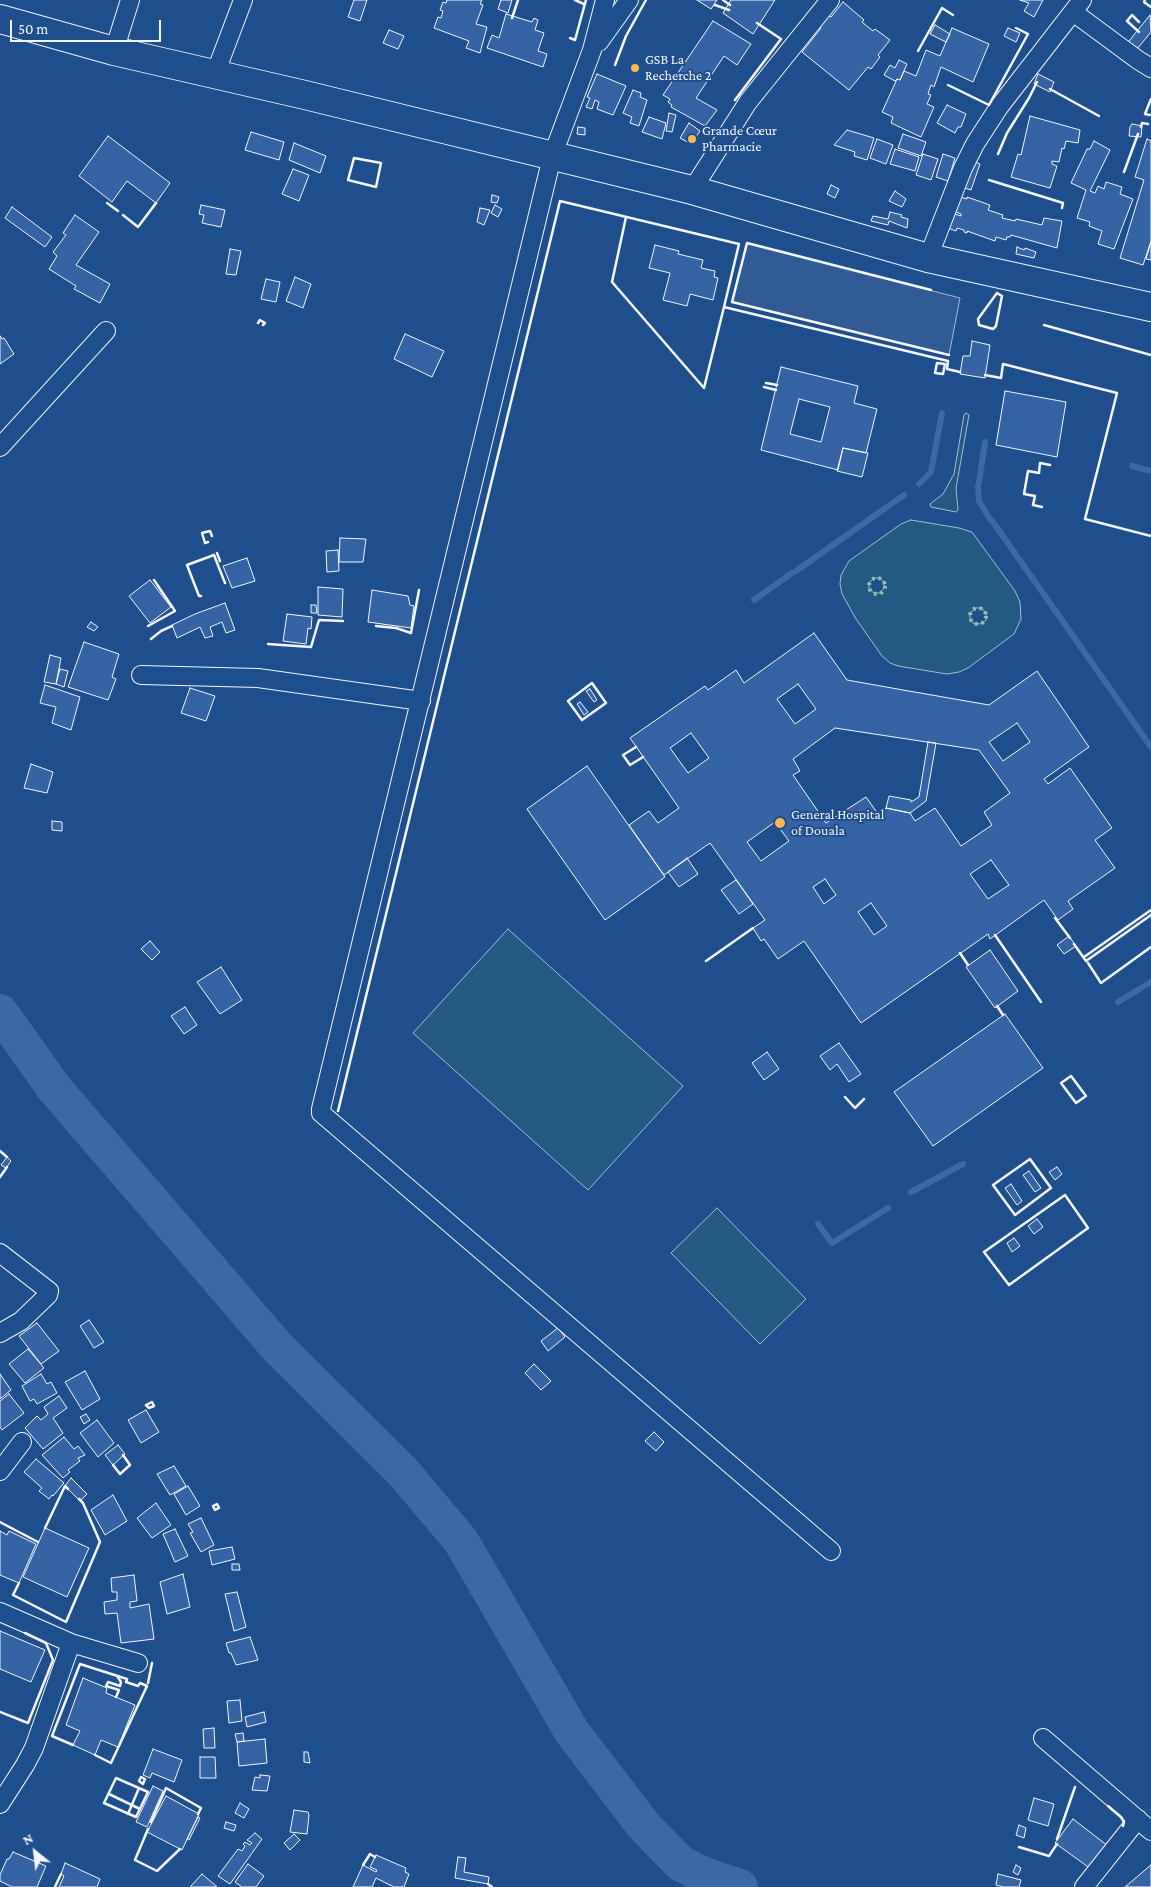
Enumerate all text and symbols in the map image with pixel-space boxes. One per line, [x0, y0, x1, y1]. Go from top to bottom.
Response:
scale bar [12, 10, 164, 42]
text: 50 m [18, 21, 48, 37]
place label: GSB La Recherche 2 [645, 52, 712, 84]
marker: GSB La Recherche 2 [629, 62, 641, 74]
place label: Grande Cœur Pharmacie [702, 123, 777, 156]
marker: Grande Cœur Pharmacie [686, 133, 698, 145]
place label: General Hospital of Douala [791, 807, 885, 840]
marker: General Hospital of Douala [773, 816, 787, 830]
north arrow [10, 1827, 60, 1877]
text: N [20, 1830, 36, 1848]

